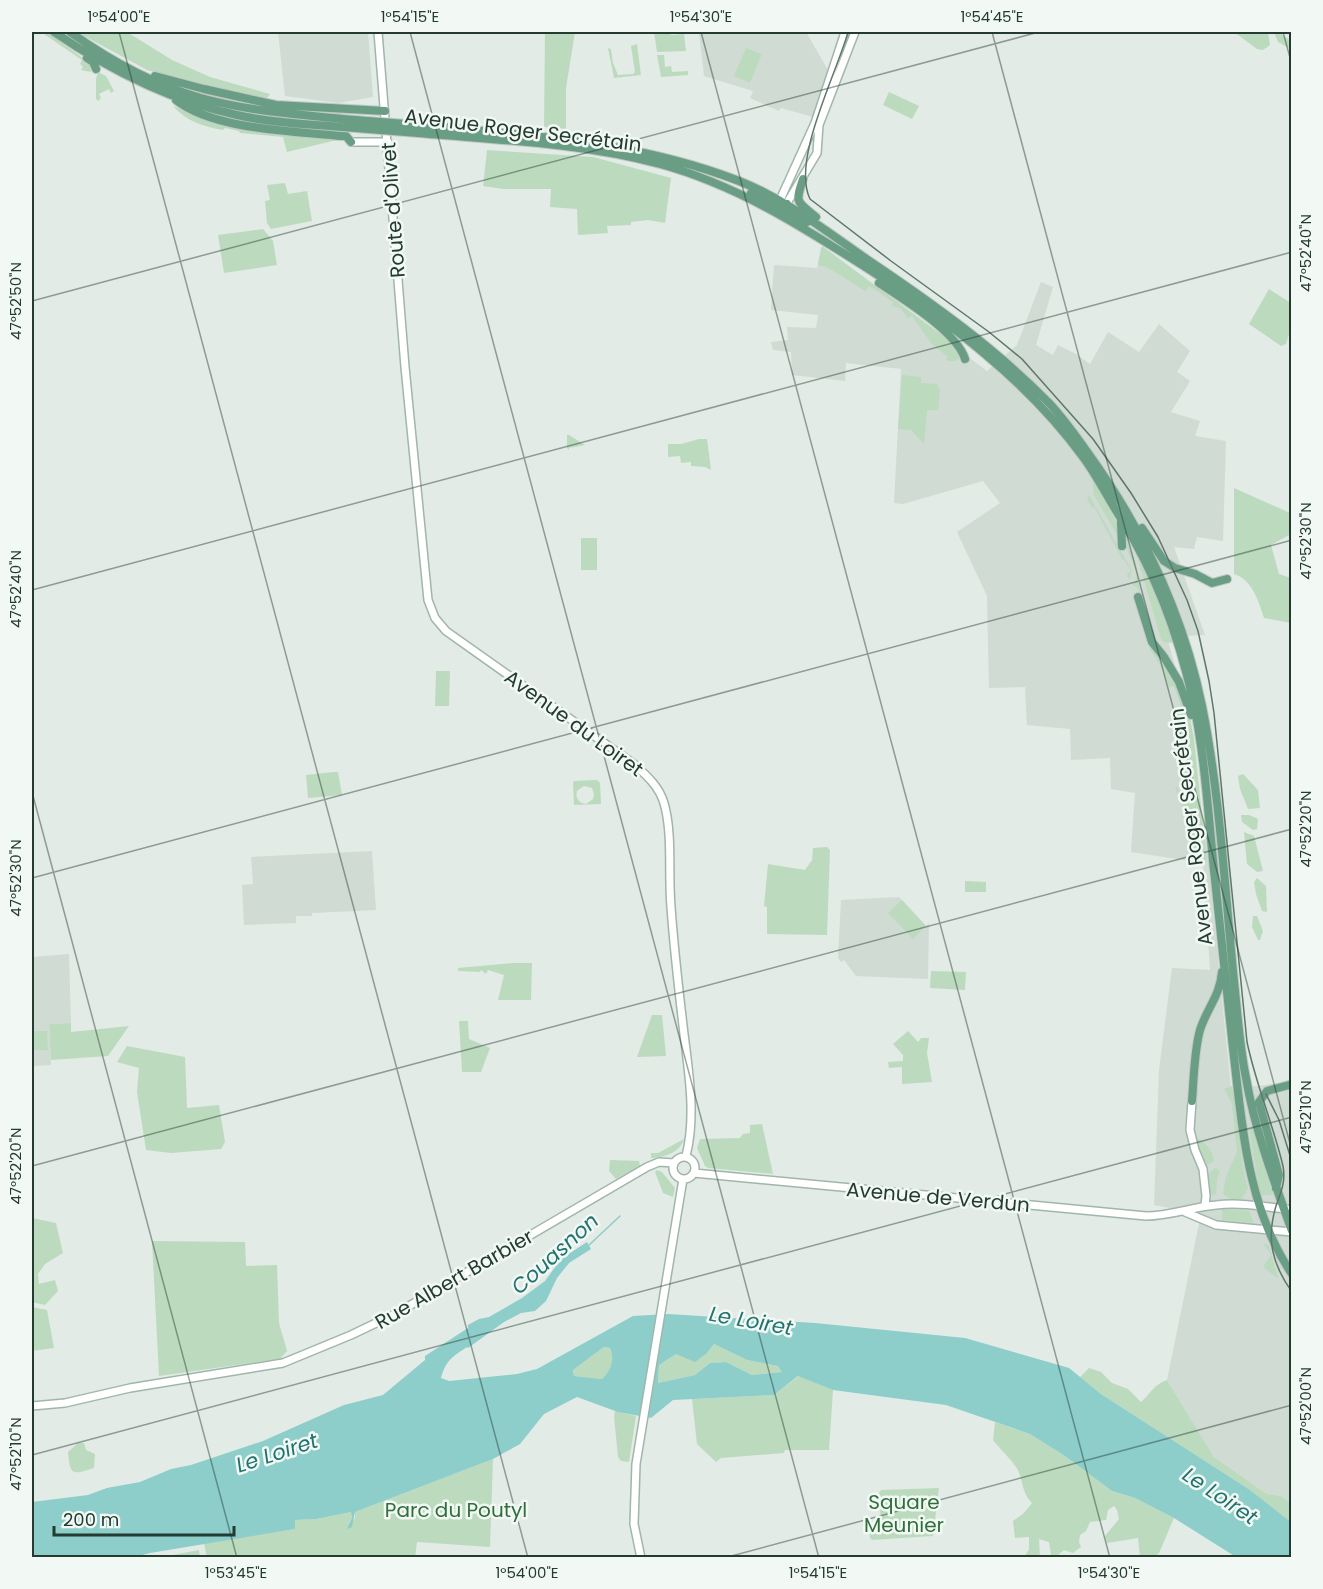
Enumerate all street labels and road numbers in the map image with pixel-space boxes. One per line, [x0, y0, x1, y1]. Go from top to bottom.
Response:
street label: Avenue Roger Secrétain [403, 102, 643, 158]
street label: Route d'Olivet [374, 141, 412, 279]
street label: Avenue du Loiret [499, 663, 649, 783]
street label: Avenue Roger Secrétain [1163, 707, 1219, 947]
street label: Avenue de Verdun [845, 1175, 1031, 1219]
street label: Rue Albert Barbier [370, 1222, 538, 1336]

